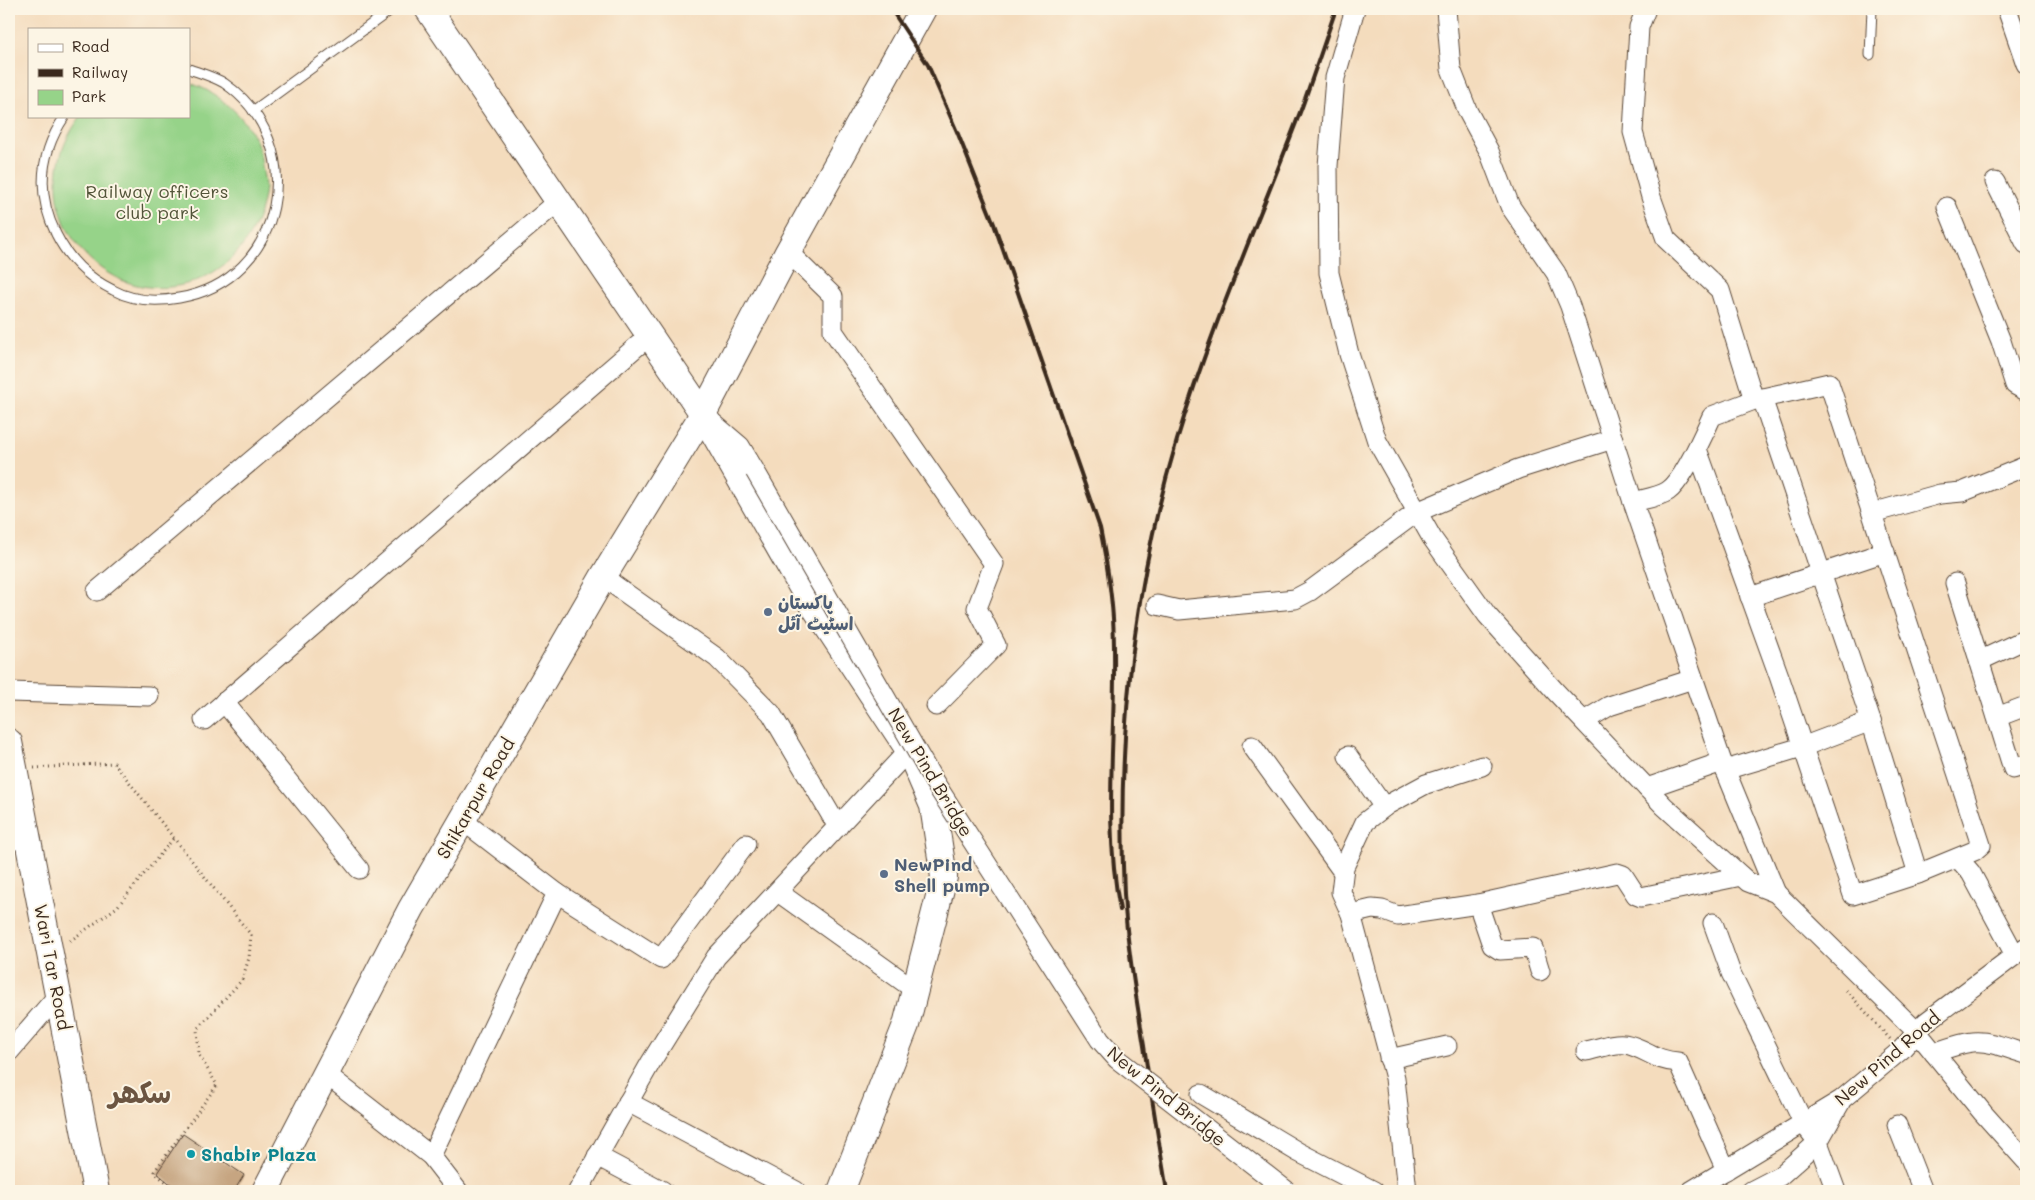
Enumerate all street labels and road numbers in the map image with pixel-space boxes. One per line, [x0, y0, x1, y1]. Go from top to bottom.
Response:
street label: New Pind Bridge [883, 703, 979, 841]
street label: Shikarpur Road [431, 733, 519, 863]
street label: Wari Tar Road [29, 902, 77, 1032]
street label: New Pind Road [1829, 1005, 1945, 1111]
street label: New Pind Bridge [1103, 1041, 1231, 1151]

